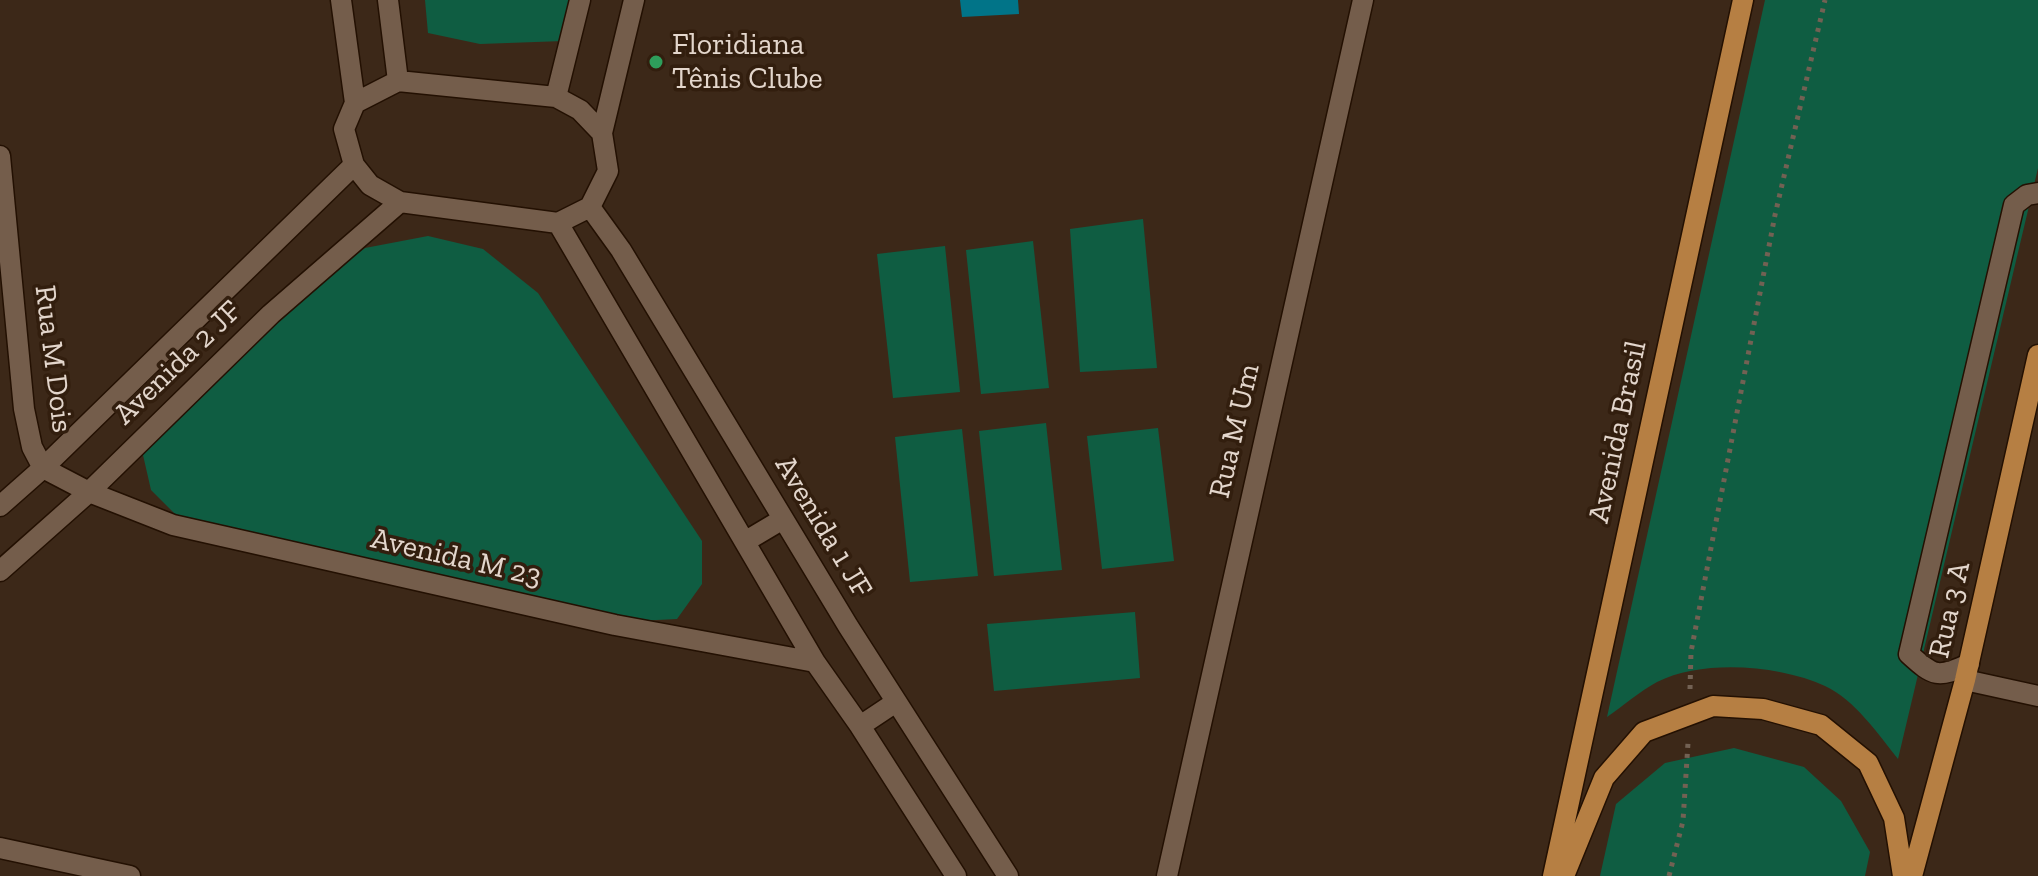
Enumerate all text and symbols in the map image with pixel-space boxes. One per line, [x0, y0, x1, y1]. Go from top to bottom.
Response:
place label: Floridiana Tênis Clube [672, 27, 823, 98]
marker: Floridiana Tênis Clube [647, 53, 665, 71]
street label: Rua M Dois [26, 283, 80, 435]
street label: Avenida 2 JF [107, 293, 249, 433]
street label: Avenida Brasil [1581, 338, 1655, 526]
street label: Rua M Um [1202, 360, 1268, 502]
street label: Avenida 1 JF [767, 450, 879, 604]
street label: Avenida M 23 [367, 521, 545, 595]
street label: Rua 3 A [1921, 558, 1979, 662]

